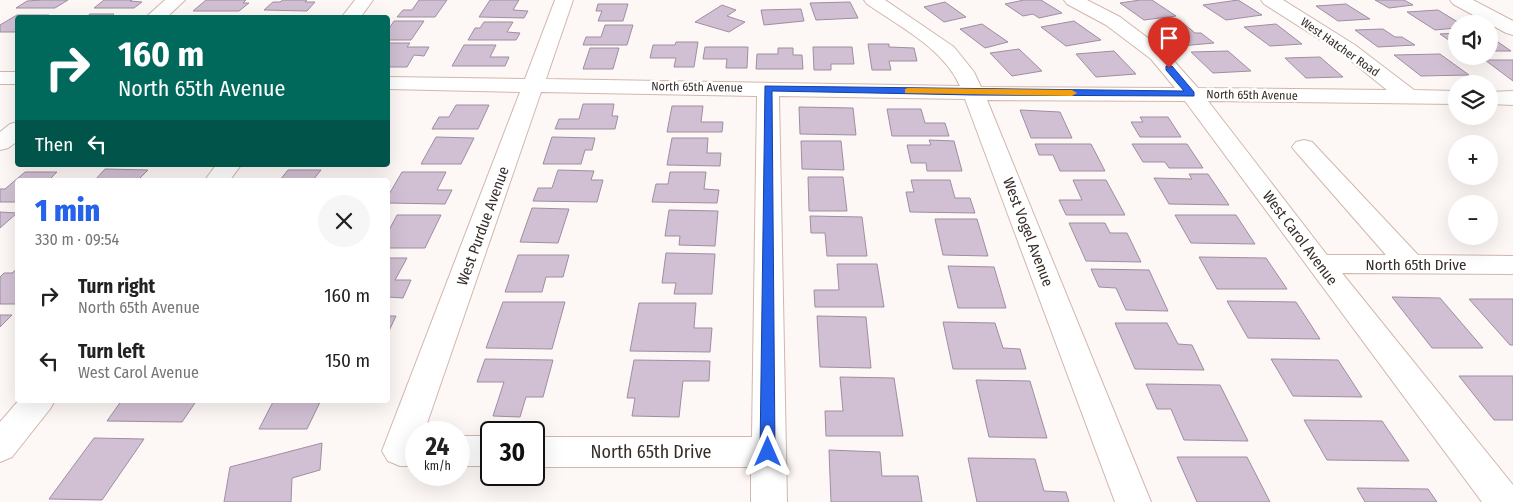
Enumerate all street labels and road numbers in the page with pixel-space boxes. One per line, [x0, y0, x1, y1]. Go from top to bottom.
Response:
street label: West Hatcher Road [1298, 15, 1382, 79]
street label: North 65th Avenue [651, 79, 743, 95]
street label: North 65th Avenue [1206, 87, 1298, 103]
street label: West Purdue Avenue [453, 164, 513, 288]
street label: West Vogel Avenue [999, 175, 1057, 289]
street label: West Carol Avenue [1259, 187, 1341, 289]
street label: North 65th Drive [1366, 256, 1466, 274]
street label: North 65th Drive [591, 441, 712, 463]

